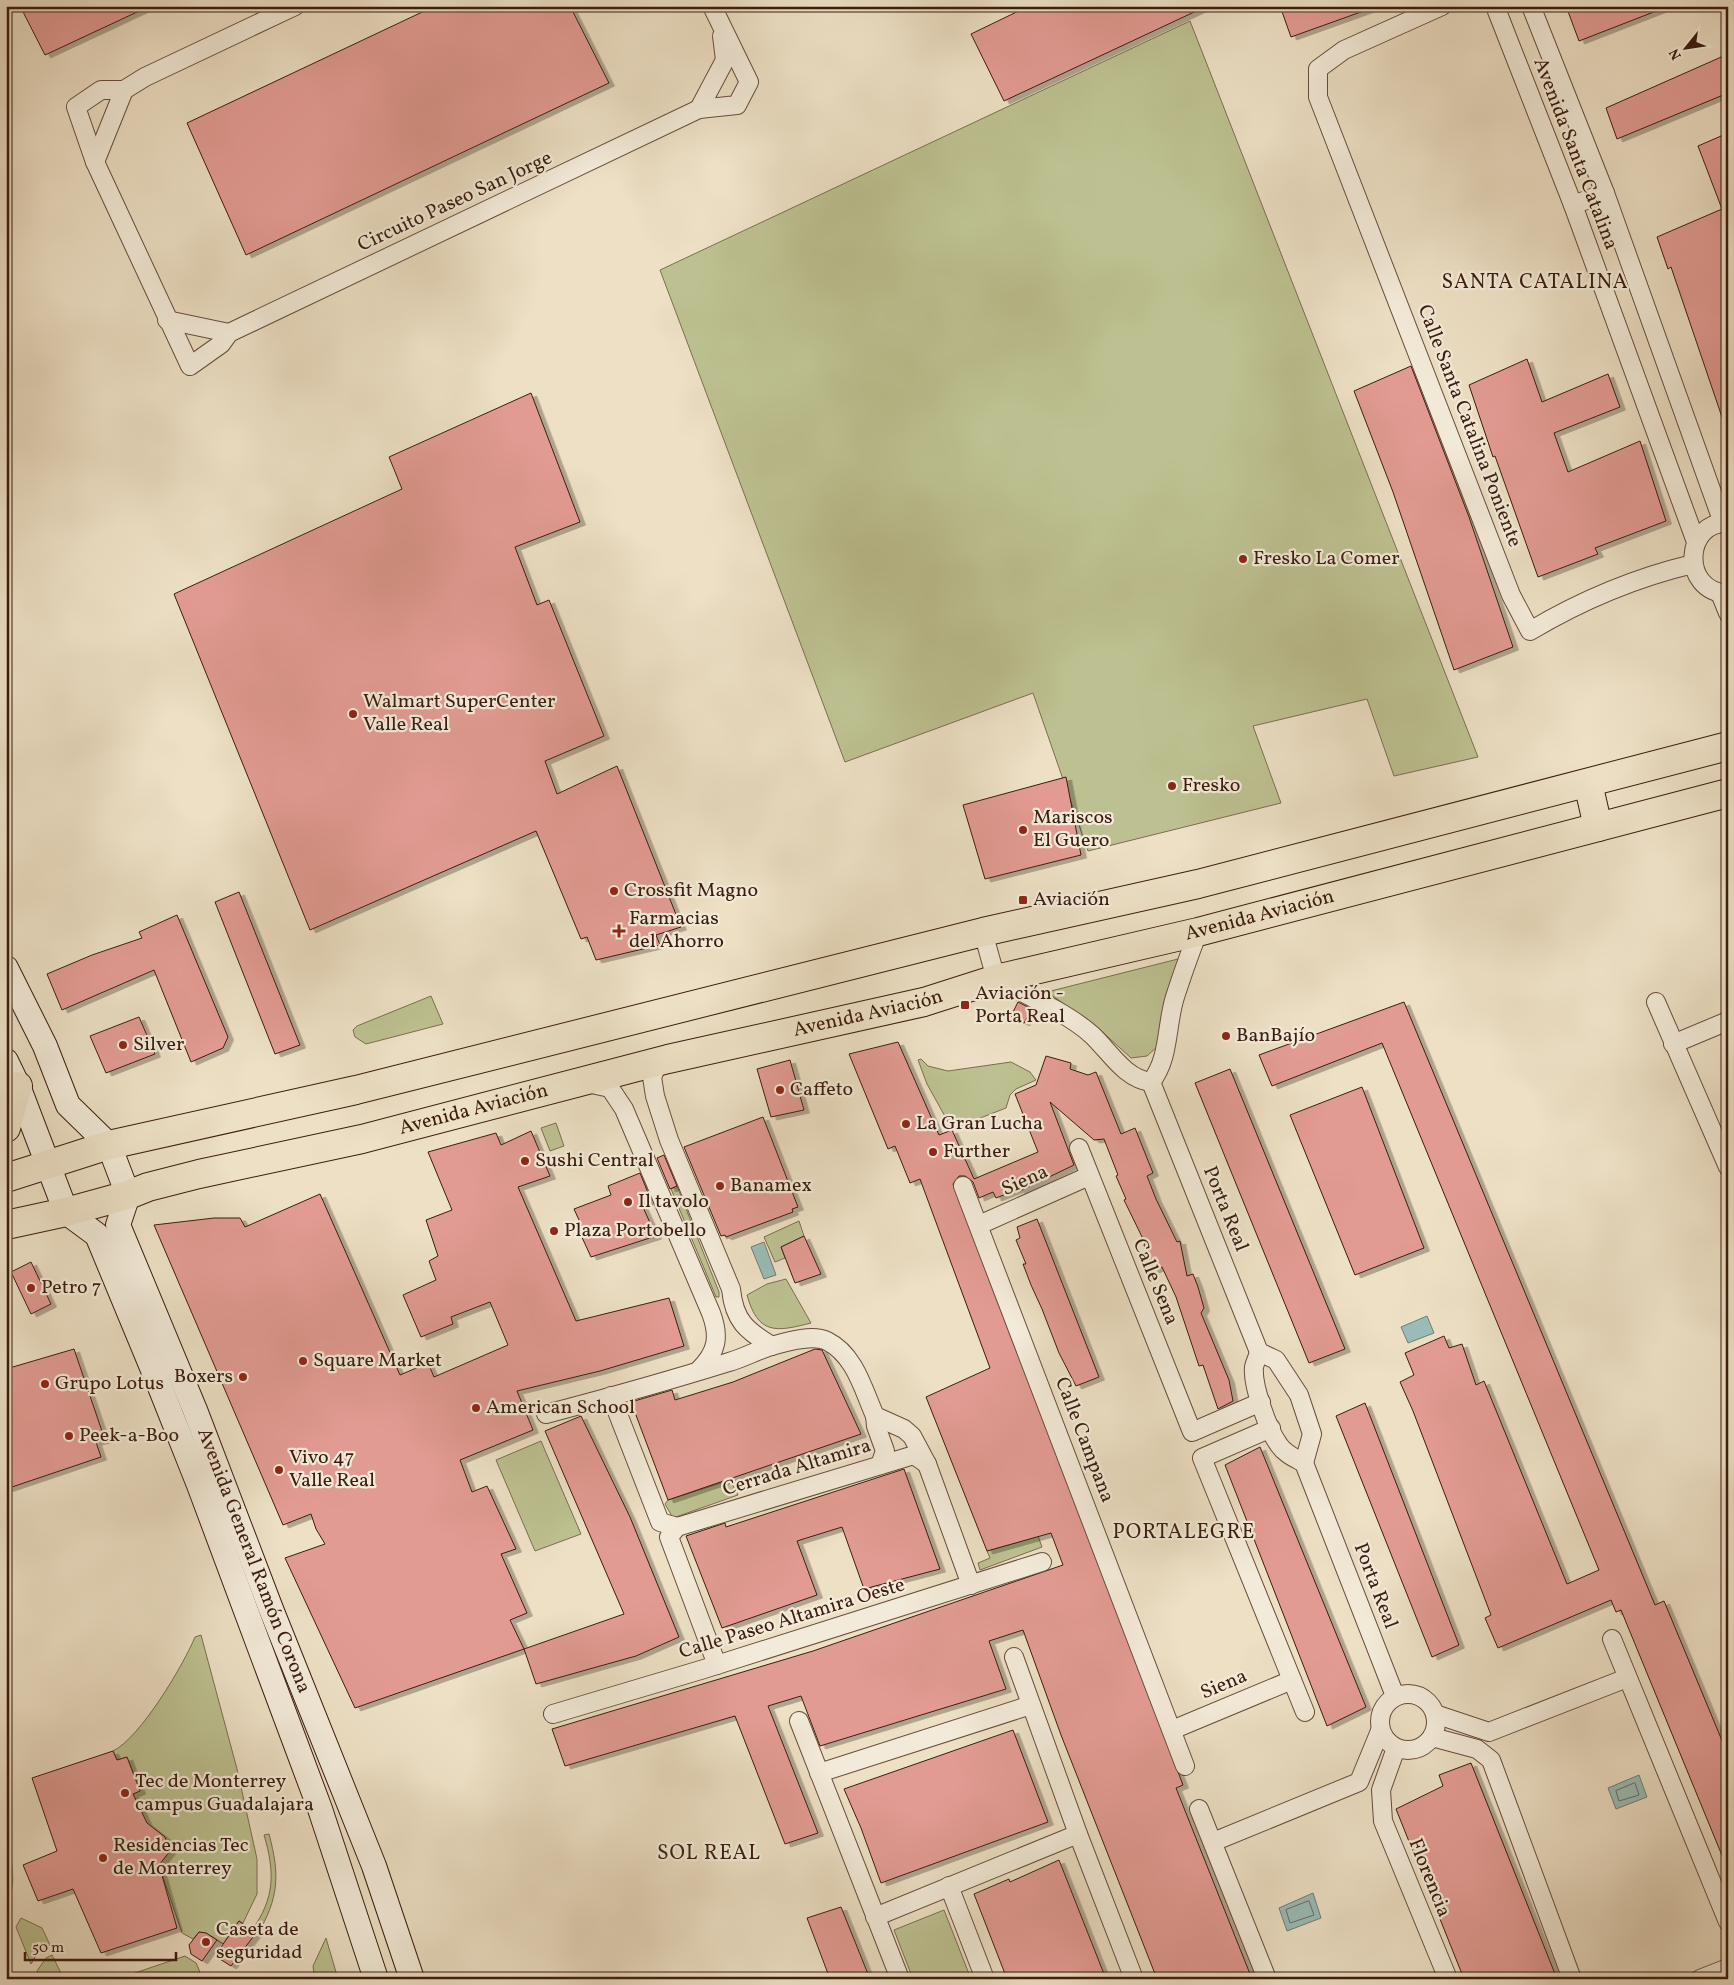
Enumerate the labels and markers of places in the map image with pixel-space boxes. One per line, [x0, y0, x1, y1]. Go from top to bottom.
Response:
place label: Fresko La Comer [1253, 545, 1400, 573]
marker: Fresko La Comer [1237, 553, 1249, 565]
place label: Walmart SuperCenter Valle Real [363, 688, 555, 739]
marker: Walmart SuperCenter Valle Real [347, 708, 359, 720]
place label: Fresko [1182, 772, 1240, 800]
marker: Fresko [1166, 780, 1178, 792]
place label: Mariscos El Guero [1033, 804, 1113, 855]
marker: Mariscos El Guero [1017, 824, 1029, 836]
place label: Crossfit Magno [624, 877, 758, 905]
marker: Crossfit Magno [608, 885, 620, 897]
place label: Aviación [1033, 886, 1110, 914]
marker: Aviación [1017, 894, 1029, 906]
place label: Farmacias del Ahorro [629, 905, 724, 956]
marker: Farmacias del Ahorro [613, 925, 625, 937]
place label: Aviación - Porta Real [975, 980, 1065, 1031]
marker: Aviación - Porta Real [959, 999, 971, 1011]
place label: BanBajío [1236, 1022, 1315, 1050]
marker: BanBajío [1220, 1030, 1232, 1042]
place label: Silver [133, 1031, 184, 1059]
marker: Silver [117, 1039, 129, 1051]
place label: Caffeto [790, 1076, 853, 1104]
marker: Caffeto [774, 1084, 786, 1096]
place label: La Gran Lucha [916, 1110, 1043, 1138]
marker: La Gran Lucha [900, 1118, 912, 1130]
place label: Further [943, 1138, 1010, 1166]
marker: Further [927, 1146, 939, 1158]
place label: Sushi Central [535, 1147, 654, 1175]
marker: Sushi Central [519, 1155, 531, 1167]
place label: Banamex [730, 1172, 812, 1200]
marker: Banamex [714, 1180, 726, 1192]
place label: Il tavolo [638, 1188, 709, 1216]
marker: Il tavolo [622, 1196, 634, 1208]
place label: Plaza Portobello [564, 1217, 706, 1245]
marker: Plaza Portobello [548, 1225, 560, 1237]
place label: Petro 7 [41, 1274, 101, 1302]
marker: Petro 7 [25, 1282, 37, 1294]
place label: Square Market [313, 1347, 442, 1375]
marker: Square Market [297, 1355, 309, 1367]
place label: Boxers [174, 1363, 233, 1391]
place label: Grupo Lotus [55, 1370, 164, 1398]
marker: Boxers [237, 1371, 249, 1383]
marker: Grupo Lotus [39, 1378, 51, 1390]
place label: American School [486, 1394, 635, 1422]
marker: American School [470, 1402, 482, 1414]
place label: Peek-a-Boo [79, 1422, 179, 1450]
marker: Peek-a-Boo [63, 1430, 75, 1442]
place label: Vivo 47 Valle Real [289, 1444, 375, 1495]
marker: Vivo 47 Valle Real [273, 1464, 285, 1476]
place label: Tec de Monterrey campus Guadalajara [135, 1768, 314, 1819]
marker: Tec de Monterrey campus Guadalajara [119, 1787, 131, 1799]
place label: Residencias Tec de Monterrey [113, 1832, 249, 1883]
marker: Residencias Tec de Monterrey [97, 1852, 109, 1864]
place label: Caseta de seguridad [216, 1916, 302, 1967]
marker: Caseta de seguridad [200, 1936, 212, 1948]

